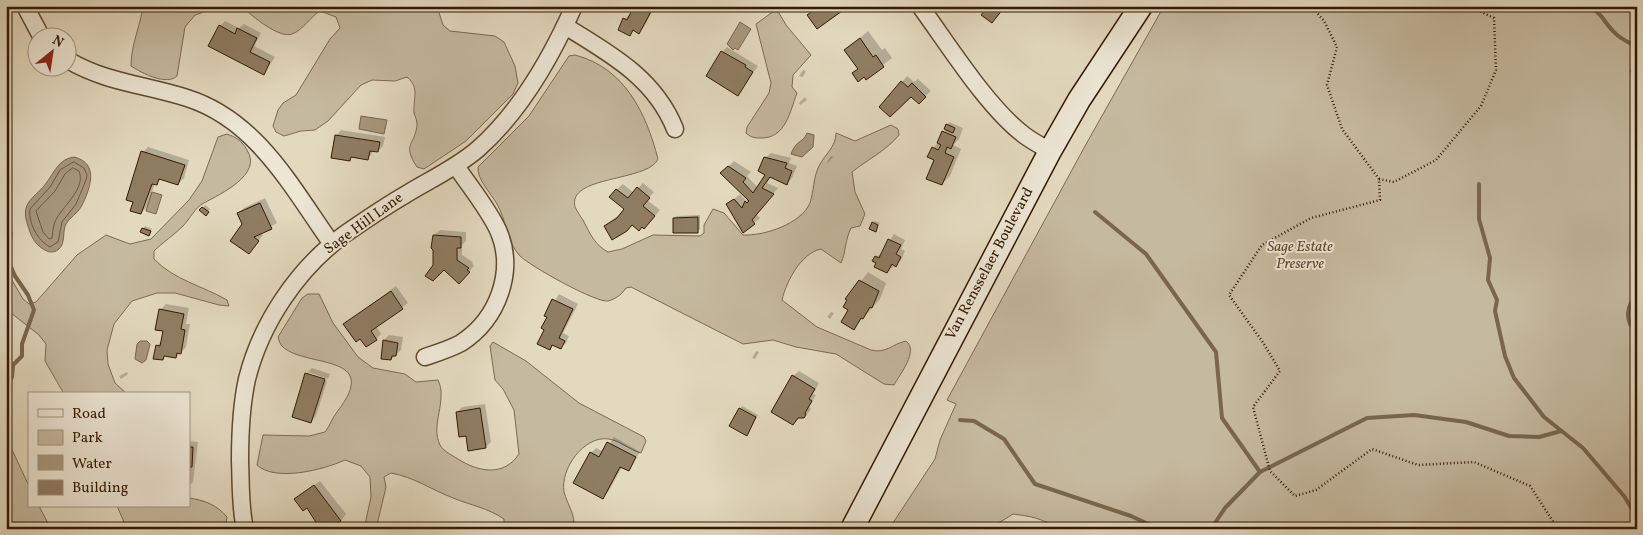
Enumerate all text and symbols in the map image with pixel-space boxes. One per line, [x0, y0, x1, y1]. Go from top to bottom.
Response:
north arrow [28, 28, 78, 78]
text: N [49, 31, 67, 53]
street label: Van Rensselaer Boulevard [941, 184, 1039, 344]
street label: Sage Hill Lane [320, 188, 408, 260]
park label: Sage Estate Preserve [1267, 237, 1333, 275]
legend [28, 392, 190, 508]
text: Road [72, 404, 106, 425]
text: Park [72, 428, 103, 449]
text: Water [72, 454, 112, 475]
text: Building [72, 478, 129, 499]

